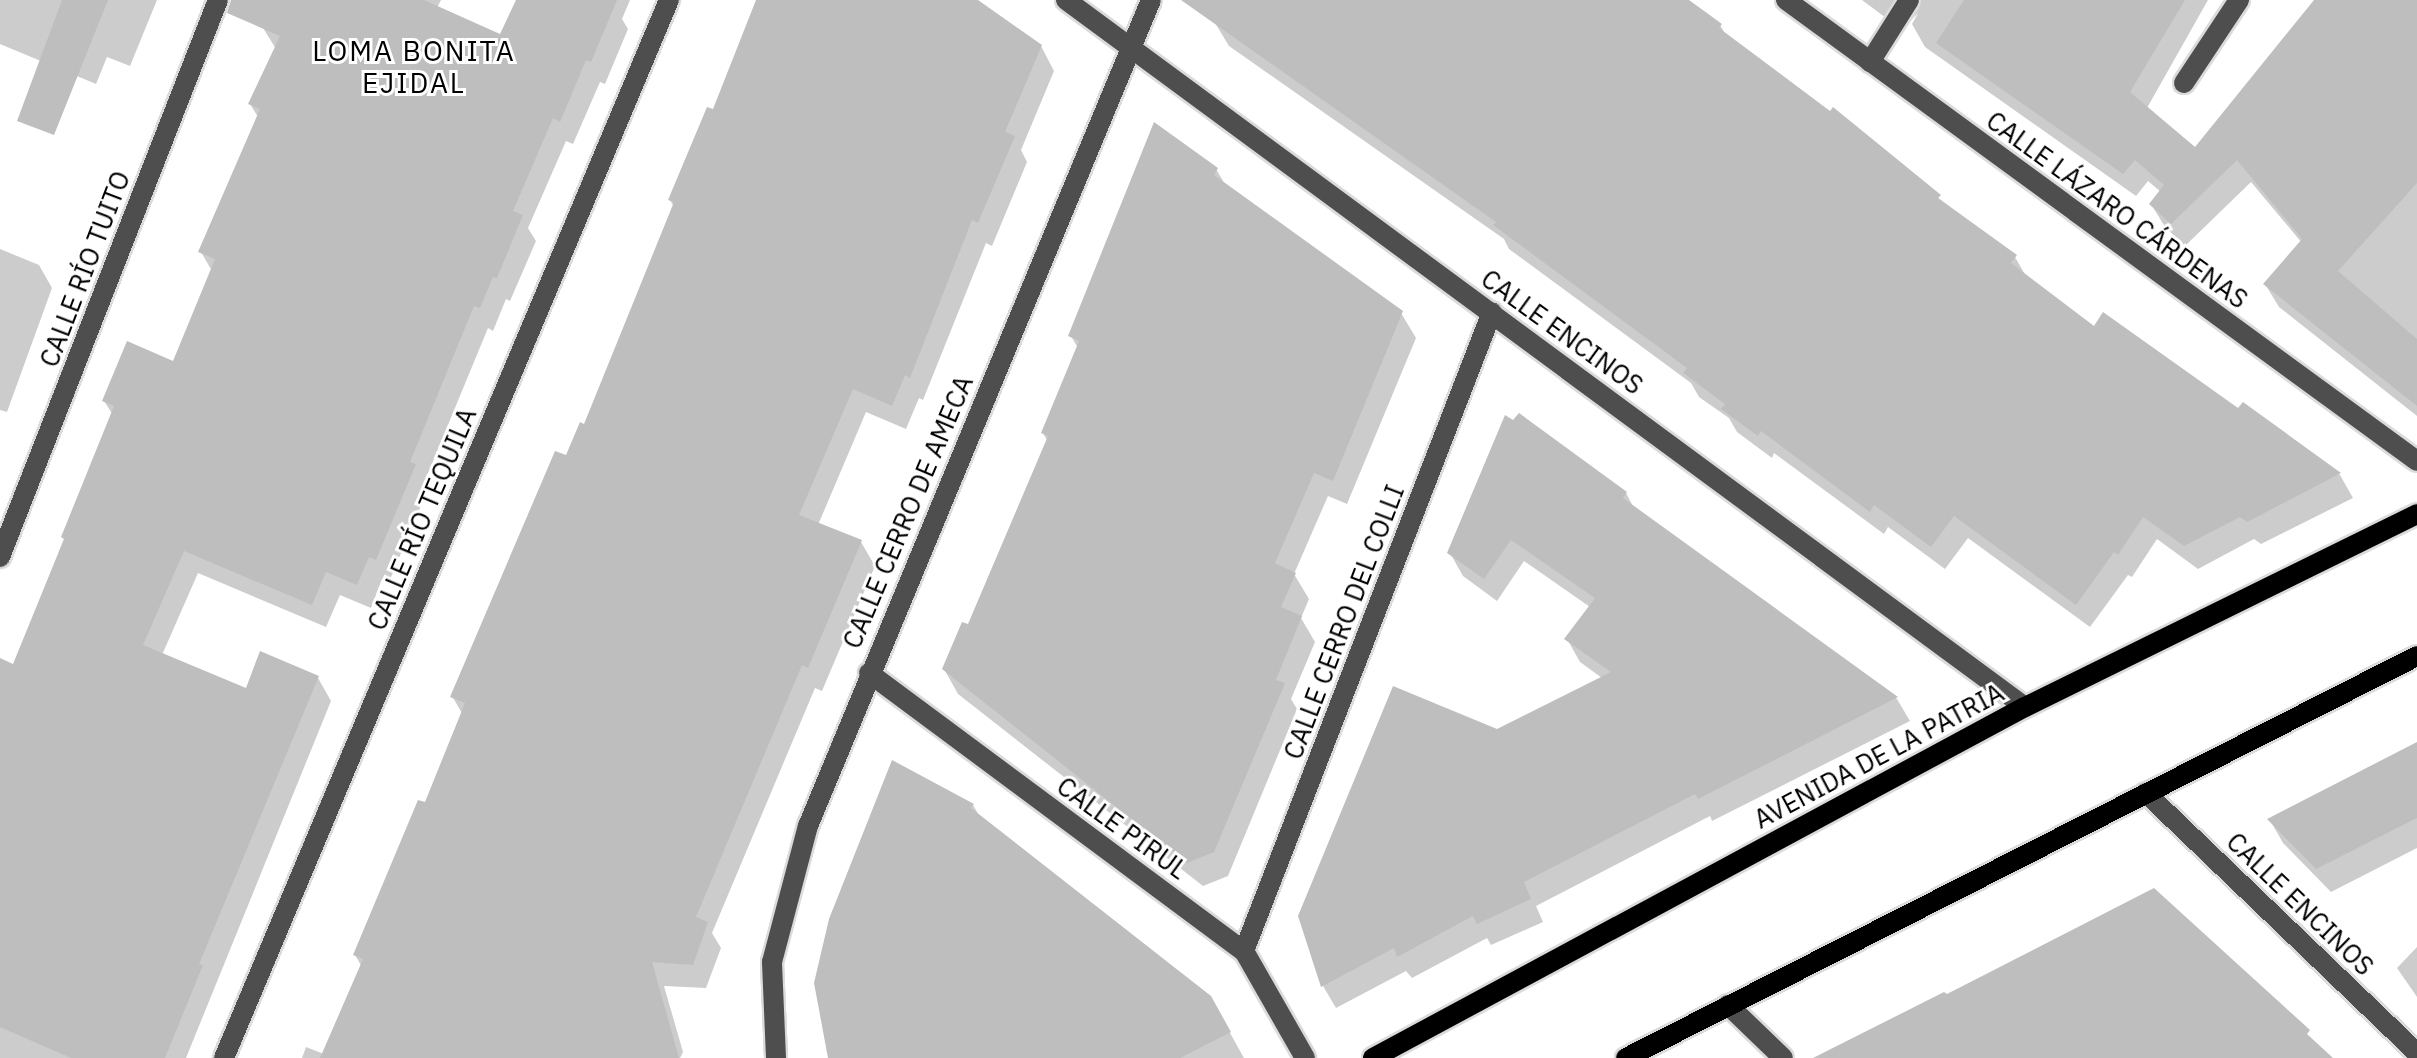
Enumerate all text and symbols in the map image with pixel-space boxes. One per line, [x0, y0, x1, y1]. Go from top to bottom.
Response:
district label: LOMA BONITA EJIDAL [312, 34, 516, 100]
street label: CALLE LÁZARO CÁRDENAS [1980, 105, 2254, 315]
street label: CALLE RÍO TUITO [33, 167, 137, 371]
street label: CALLE ENCINOS [1475, 263, 1649, 401]
street label: CALLE CERRO DE AMECA [836, 371, 980, 653]
street label: CALLE RÍO TEQUILA [361, 403, 483, 635]
street label: CALLE CERRO DEL COLLI [1277, 480, 1411, 764]
street label: AVENIDA DE LA PATRIA [1749, 677, 2009, 835]
street label: CALLE PIRUL [1051, 770, 1193, 886]
street label: CALLE ENCINOS [2220, 826, 2380, 982]

